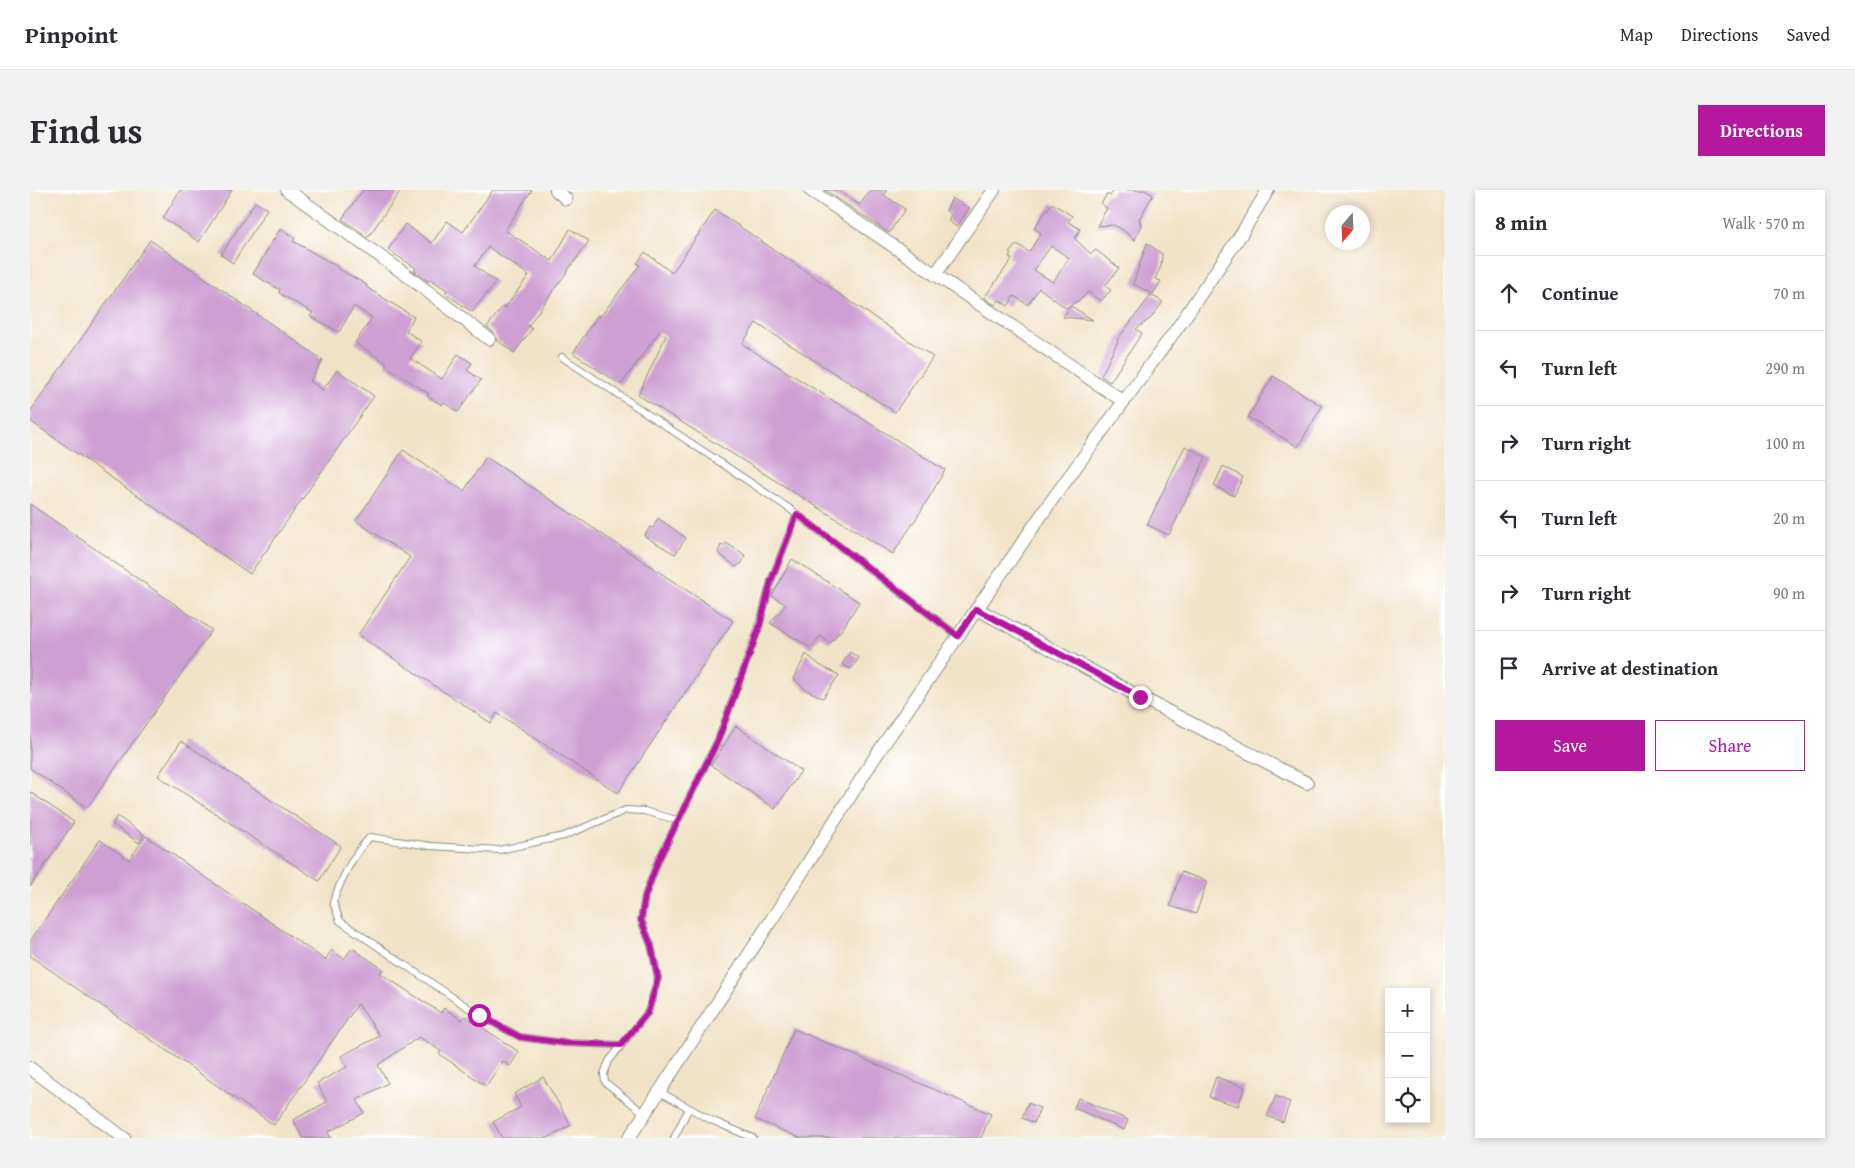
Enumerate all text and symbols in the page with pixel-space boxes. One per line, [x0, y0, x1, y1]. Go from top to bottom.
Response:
text: Pinpoint [25, 17, 118, 52]
text: Map [1620, 21, 1653, 48]
text: Directions [1681, 21, 1758, 48]
text: Saved [1786, 21, 1830, 48]
text: Find us [30, 105, 143, 156]
button: Directions [1698, 105, 1825, 156]
north arrow [1325, 205, 1370, 250]
text: 8 min [1495, 207, 1547, 238]
text: Walk · 570 m [1722, 211, 1805, 235]
icon: ahead [1495, 279, 1523, 307]
text: Continue [1542, 279, 1619, 307]
text: 70 m [1773, 281, 1805, 305]
icon: left [1495, 354, 1523, 382]
text: Turn left [1542, 354, 1617, 382]
text: 290 m [1765, 356, 1805, 380]
icon: right [1495, 429, 1523, 457]
text: Turn right [1542, 429, 1631, 457]
text: 100 m [1765, 431, 1805, 455]
icon: left [1495, 504, 1523, 532]
text: Turn left [1542, 504, 1617, 532]
text: 20 m [1773, 506, 1805, 530]
icon: right [1495, 579, 1523, 607]
text: Turn right [1542, 579, 1631, 607]
text: 90 m [1773, 581, 1805, 605]
icon: arrive [1495, 654, 1523, 682]
text: Arrive at destination [1542, 654, 1718, 682]
route end [1129, 686, 1152, 709]
button: Save [1495, 720, 1645, 771]
button: Share [1655, 720, 1805, 771]
map controls [1385, 988, 1430, 1123]
button: + [1385, 988, 1430, 1033]
route start [468, 1004, 491, 1027]
button: − [1385, 1033, 1430, 1078]
button: locate [1385, 1078, 1430, 1123]

